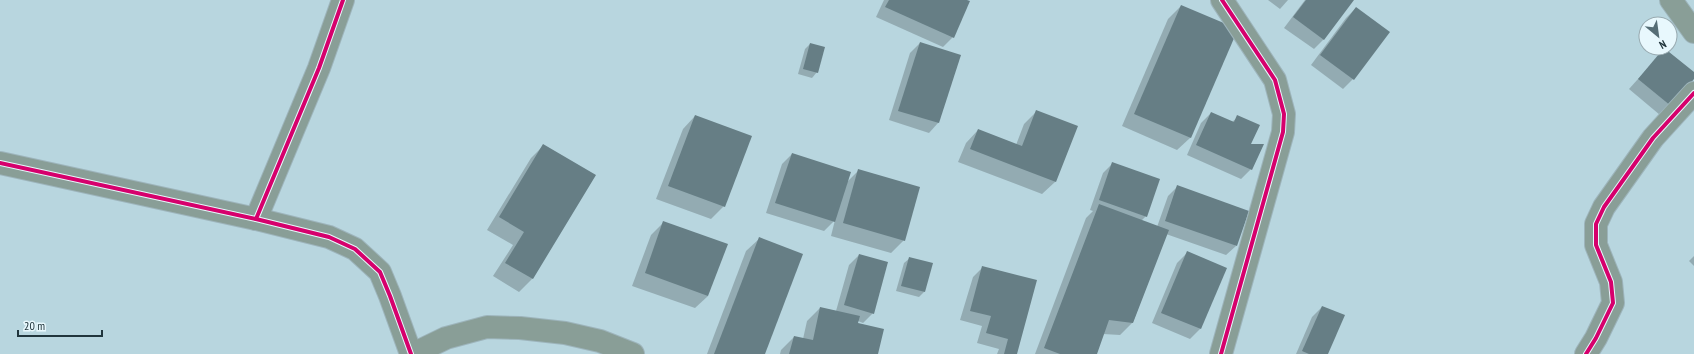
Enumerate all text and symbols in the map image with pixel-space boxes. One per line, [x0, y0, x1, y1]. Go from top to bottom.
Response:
north arrow [1638, 16, 1678, 56]
text: N [1657, 37, 1669, 52]
scale bar [18, 312, 102, 338]
text: 20 m [24, 318, 45, 333]

